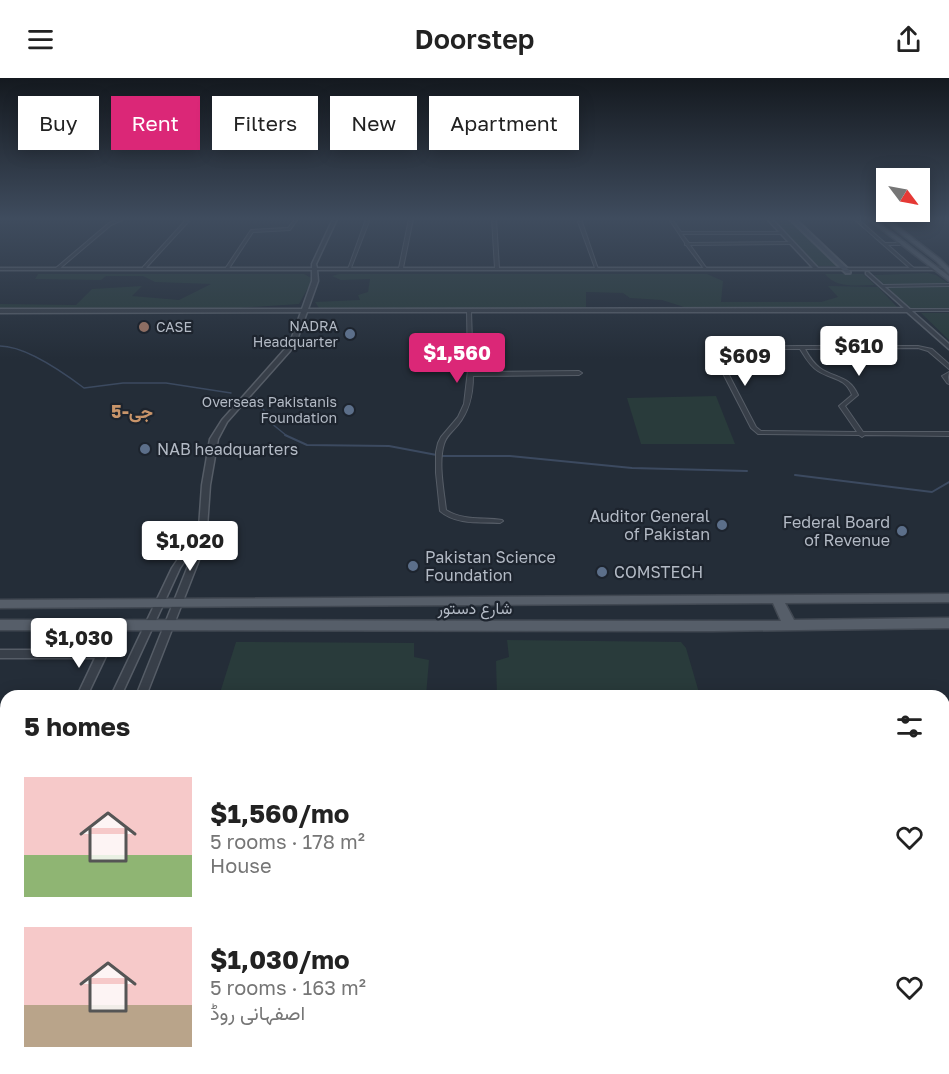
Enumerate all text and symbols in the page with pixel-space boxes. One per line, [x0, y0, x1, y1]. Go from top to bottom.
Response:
icon: menu [24, 23, 57, 56]
text: Doorstep [415, 23, 534, 55]
icon: share [892, 23, 925, 56]
chip: Buy [18, 96, 99, 150]
chip: Rent [111, 96, 200, 150]
chip: Filters [212, 96, 318, 150]
chip: New [330, 96, 417, 150]
chip: Apartment [429, 96, 579, 150]
north arrow [876, 168, 930, 222]
map controls [876, 168, 930, 222]
place label: NADRA Headquarter [253, 317, 339, 350]
place label: CASE [156, 318, 192, 335]
marker: CASE [137, 320, 151, 334]
pin: $610 [823, 326, 895, 377]
marker: NADRA Headquarter [343, 327, 357, 341]
pin: $1,560 [408, 333, 506, 384]
text: $610 [834, 333, 884, 357]
pin: $609 [709, 336, 781, 387]
text: $1,560 [423, 340, 491, 364]
text: $609 [719, 343, 771, 367]
place label: Overseas Pakistanis Foundation [202, 393, 337, 426]
district label: جی-5 [111, 400, 153, 423]
marker: Overseas Pakistanis Foundation [342, 403, 356, 417]
place label: NAB headquarters [157, 439, 298, 459]
marker: NAB headquarters [138, 442, 152, 456]
place label: Auditor General of Pakistan [590, 506, 710, 544]
place label: Federal Board of Revenue [783, 512, 890, 550]
marker: Auditor General of Pakistan [715, 518, 729, 532]
pin: $1,020 [141, 521, 239, 572]
marker: Federal Board of Revenue [895, 524, 909, 538]
text: $1,020 [156, 528, 224, 552]
place label: Pakistan Science Foundation [425, 547, 556, 585]
marker: Pakistan Science Foundation [406, 559, 420, 573]
place label: COMSTECH [614, 562, 703, 582]
marker: COMSTECH [595, 565, 609, 579]
street label: شارع دستور [437, 598, 512, 620]
pin: $1,030 [30, 618, 128, 669]
text: $1,030 [45, 625, 113, 649]
icon: filters [893, 710, 926, 743]
text: 5 homes [24, 711, 130, 742]
text: $1,560/mo [210, 798, 349, 829]
icon: home [72, 801, 144, 873]
icon: heart [893, 821, 926, 854]
text: 5 rooms · 178 m² [210, 829, 365, 853]
text: House [210, 853, 272, 877]
text: $1,030/mo [210, 944, 350, 975]
icon: home [72, 951, 144, 1023]
icon: heart [893, 971, 926, 1004]
text: 5 rooms · 163 m² [210, 975, 366, 999]
text: اصفہانی روڈ [210, 1000, 305, 1024]

